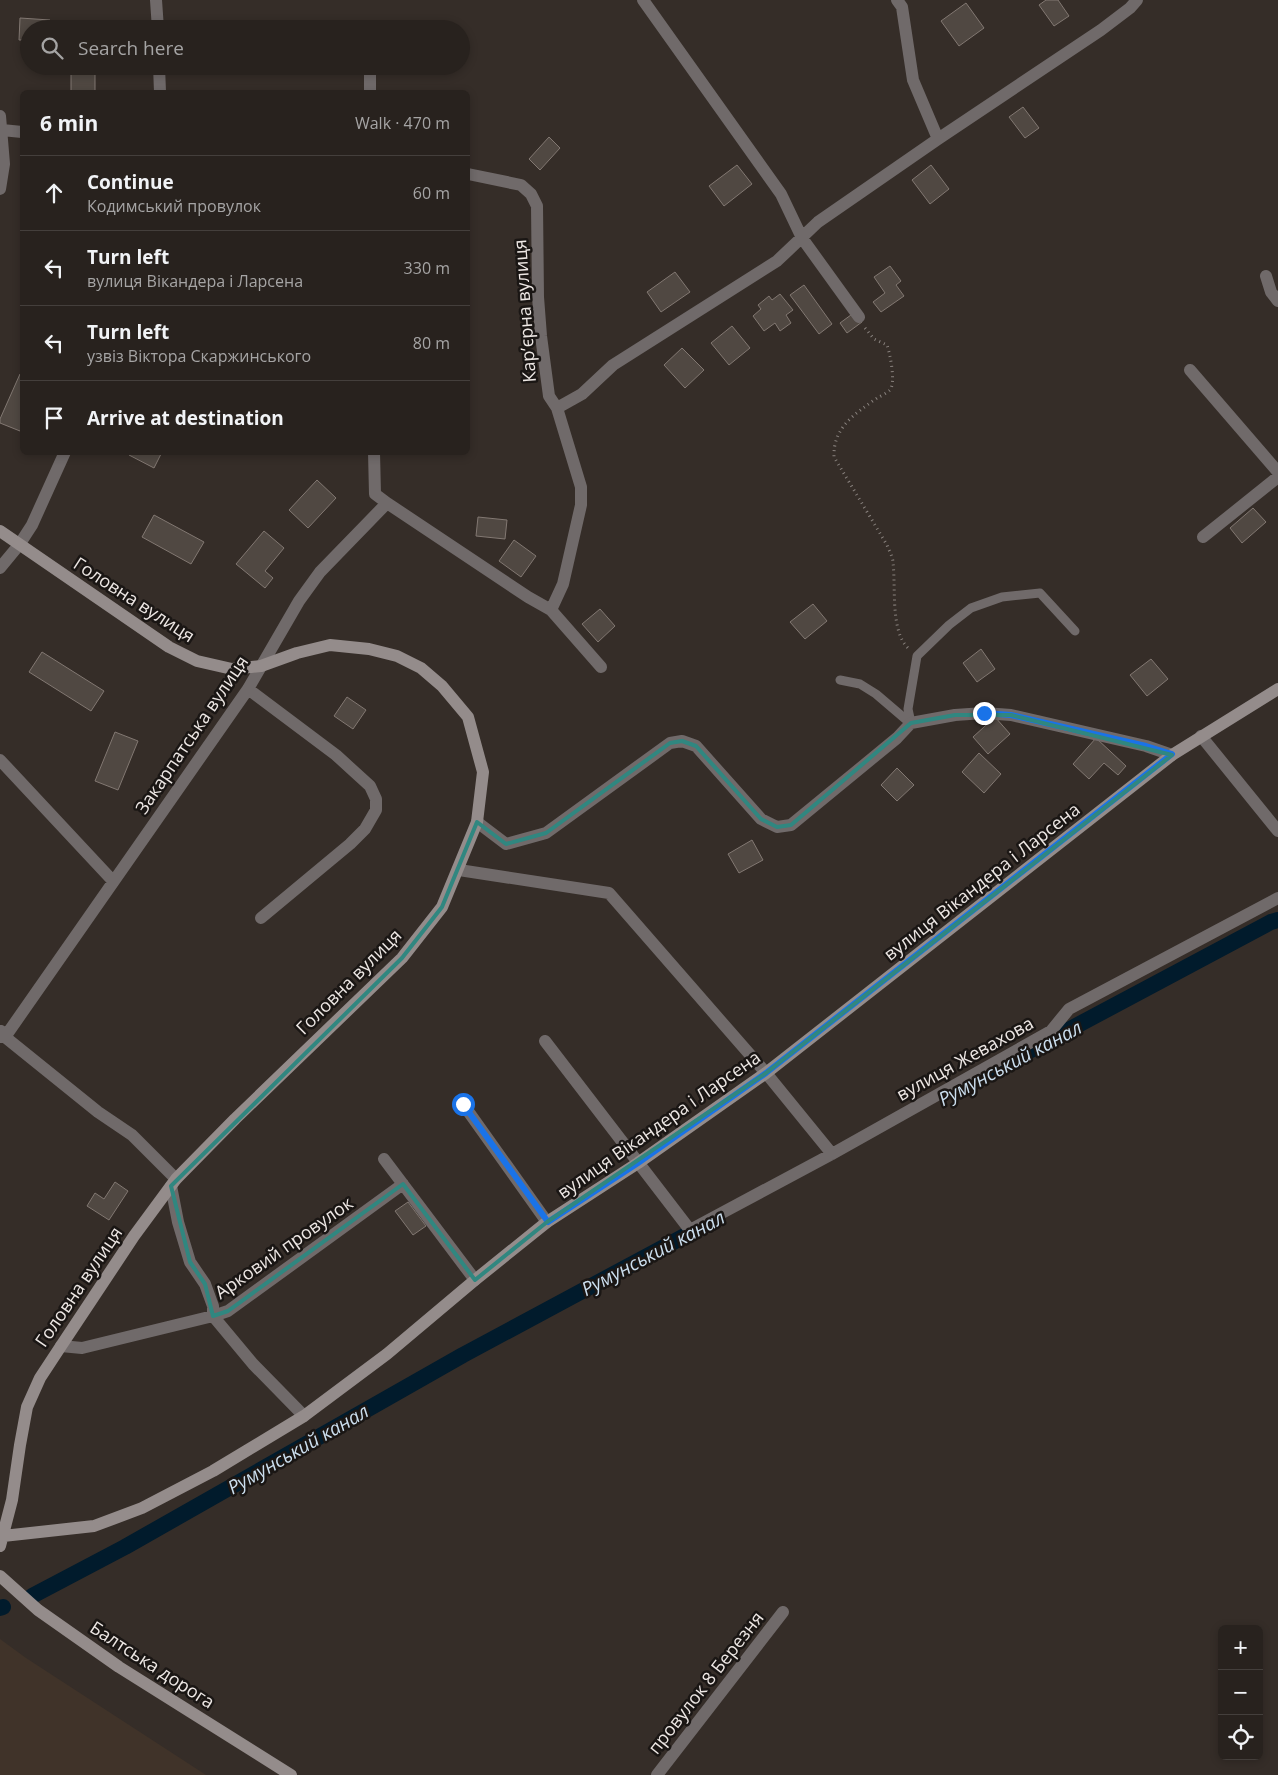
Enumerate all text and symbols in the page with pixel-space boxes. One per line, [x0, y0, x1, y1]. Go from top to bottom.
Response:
search box [20, 20, 470, 75]
icon: search [38, 34, 66, 62]
text: Search here [78, 35, 184, 61]
text: 6 min [40, 109, 98, 137]
text: Walk · 470 m [355, 112, 450, 134]
text: Continue [87, 169, 174, 195]
icon: ahead [40, 179, 68, 207]
text: 60 m [413, 182, 450, 204]
text: Кодимський провулок [87, 195, 261, 217]
street label: Карʼєрна вулиця [507, 239, 541, 383]
text: Turn left [87, 244, 169, 270]
icon: left [40, 254, 68, 282]
text: 330 m [404, 257, 450, 279]
text: вулиця Вікандера і Ларсена [87, 270, 303, 292]
text: Turn left [87, 319, 169, 345]
icon: left [40, 329, 68, 357]
text: 80 m [413, 332, 450, 354]
text: узвіз Віктора Скаржинського [87, 345, 311, 367]
icon: arrive [40, 404, 68, 432]
text: Arrive at destination [87, 405, 284, 431]
street label: Головна вулиця [69, 551, 200, 647]
street label: Закарпатська вулиця [129, 651, 253, 818]
route end [973, 702, 996, 725]
street label: вулиця Вікандера і Ларсена [878, 797, 1085, 965]
street label: Головна вулиця [290, 923, 406, 1039]
street label: вулиця Жевахова [892, 1010, 1037, 1106]
water label: Румунський канал [934, 1014, 1086, 1112]
street label: вулиця Вікандера і Ларсена [552, 1045, 765, 1204]
route start [452, 1093, 475, 1116]
street label: Арковий провулок [210, 1190, 358, 1304]
water label: Румунський канал [577, 1204, 729, 1302]
street label: Головна вулиця [29, 1222, 127, 1351]
water label: Румунський канал [223, 1398, 373, 1500]
street label: провулок 8 Березня [642, 1606, 768, 1759]
street label: Балтська дорога [86, 1615, 219, 1713]
map controls [1218, 1625, 1263, 1760]
button: + [1218, 1625, 1263, 1670]
button: − [1218, 1670, 1263, 1715]
button: locate [1218, 1715, 1263, 1760]

